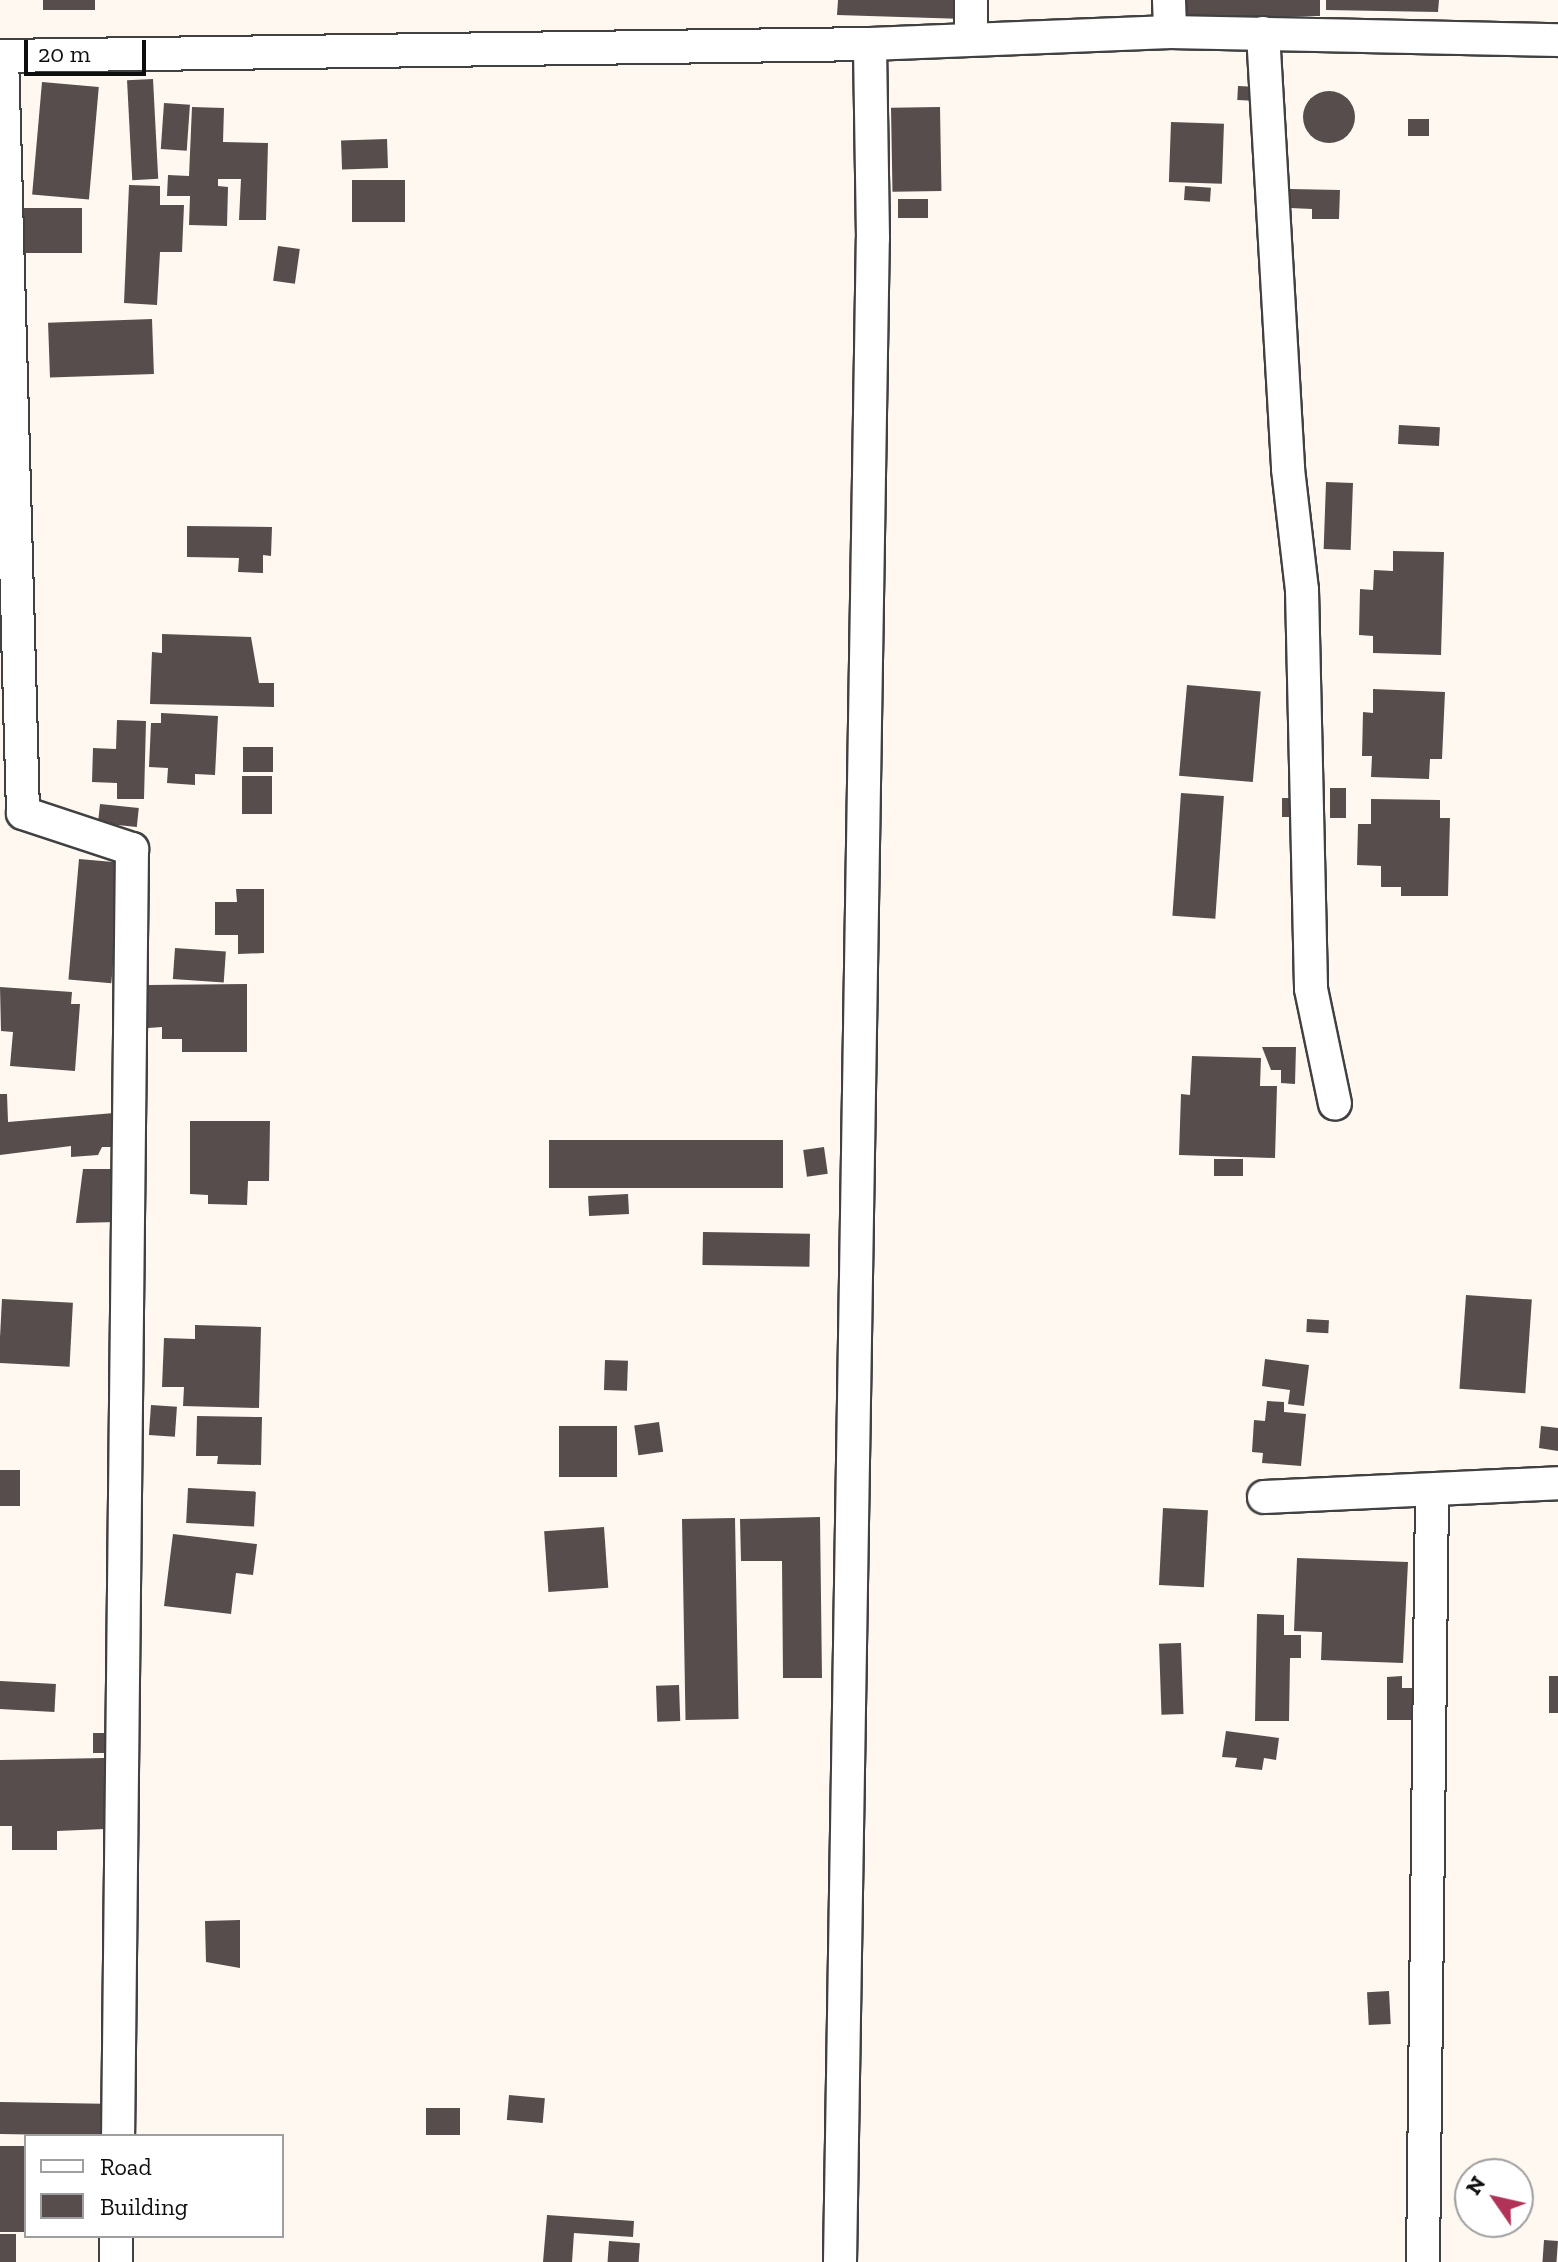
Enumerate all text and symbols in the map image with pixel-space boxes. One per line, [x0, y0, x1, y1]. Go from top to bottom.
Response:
scale bar [28, 24, 150, 74]
text: 20 m [38, 39, 90, 68]
legend [24, 2134, 284, 2238]
text: Road [100, 2152, 152, 2181]
north arrow [1454, 2158, 1534, 2238]
text: N [1459, 2171, 1491, 2200]
text: Building [100, 2192, 188, 2221]

